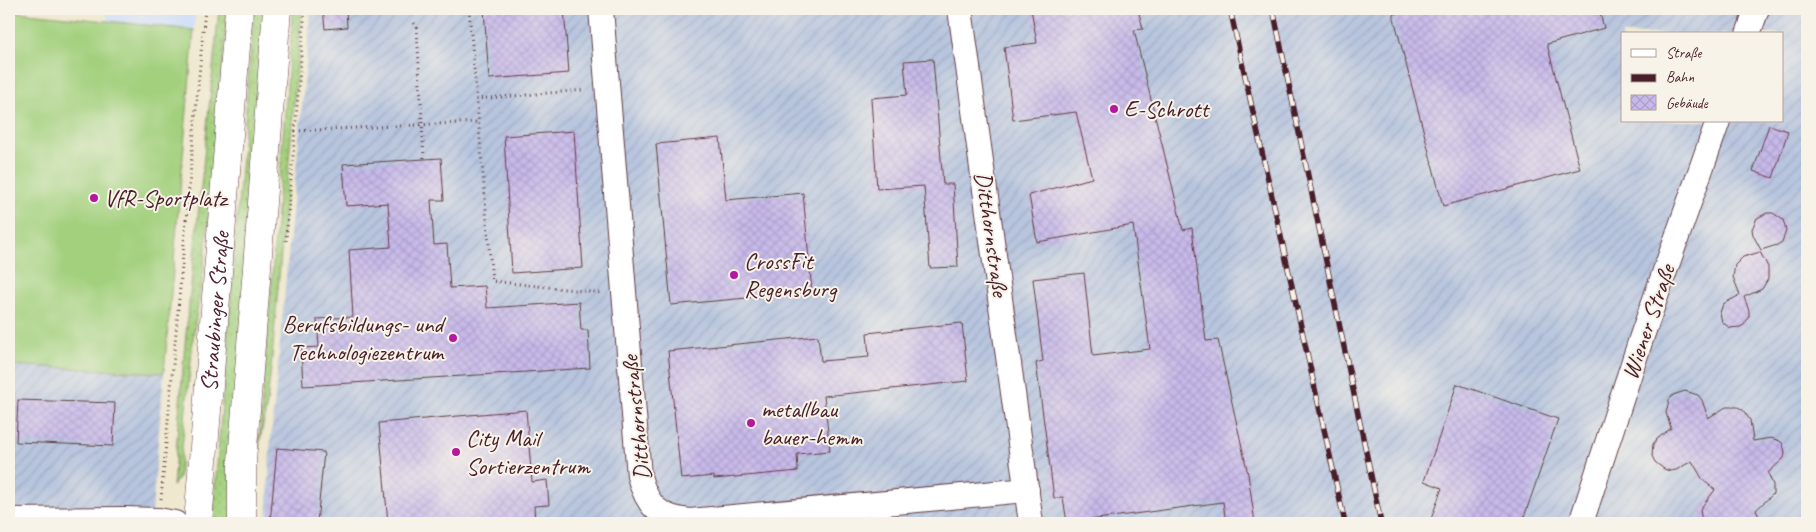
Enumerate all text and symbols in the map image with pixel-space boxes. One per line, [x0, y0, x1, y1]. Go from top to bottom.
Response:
legend [1621, 32, 1784, 122]
text: Straße [1666, 44, 1702, 63]
text: Bahn [1666, 68, 1694, 87]
place label: E-Schrott [1124, 94, 1210, 124]
text: Gebäude [1666, 94, 1709, 113]
marker: E-Schrott [1108, 103, 1120, 115]
street label: Ditthornstraße [968, 170, 1016, 300]
place label: VfR-Sportplatz [104, 183, 229, 213]
marker: VfR-Sportplatz [88, 192, 100, 204]
street label: Straubinger Straße [194, 228, 236, 393]
place label: CrossFit Regensburg [744, 246, 838, 304]
street label: Wiener Straße [1614, 259, 1682, 383]
marker: CrossFit Regensburg [728, 269, 740, 281]
place label: Berufsbildungs- und Technologiezentrum [282, 309, 447, 367]
marker: Berufsbildungs- und Technologiezentrum [447, 332, 459, 344]
street label: Ditthornstraße [614, 352, 657, 482]
place label: metallbau bauer-hemm [761, 394, 862, 452]
marker: metallbau bauer-hemm [745, 417, 757, 429]
place label: City Mail Sortierzentrum [466, 423, 591, 481]
marker: City Mail Sortierzentrum [450, 446, 462, 458]

